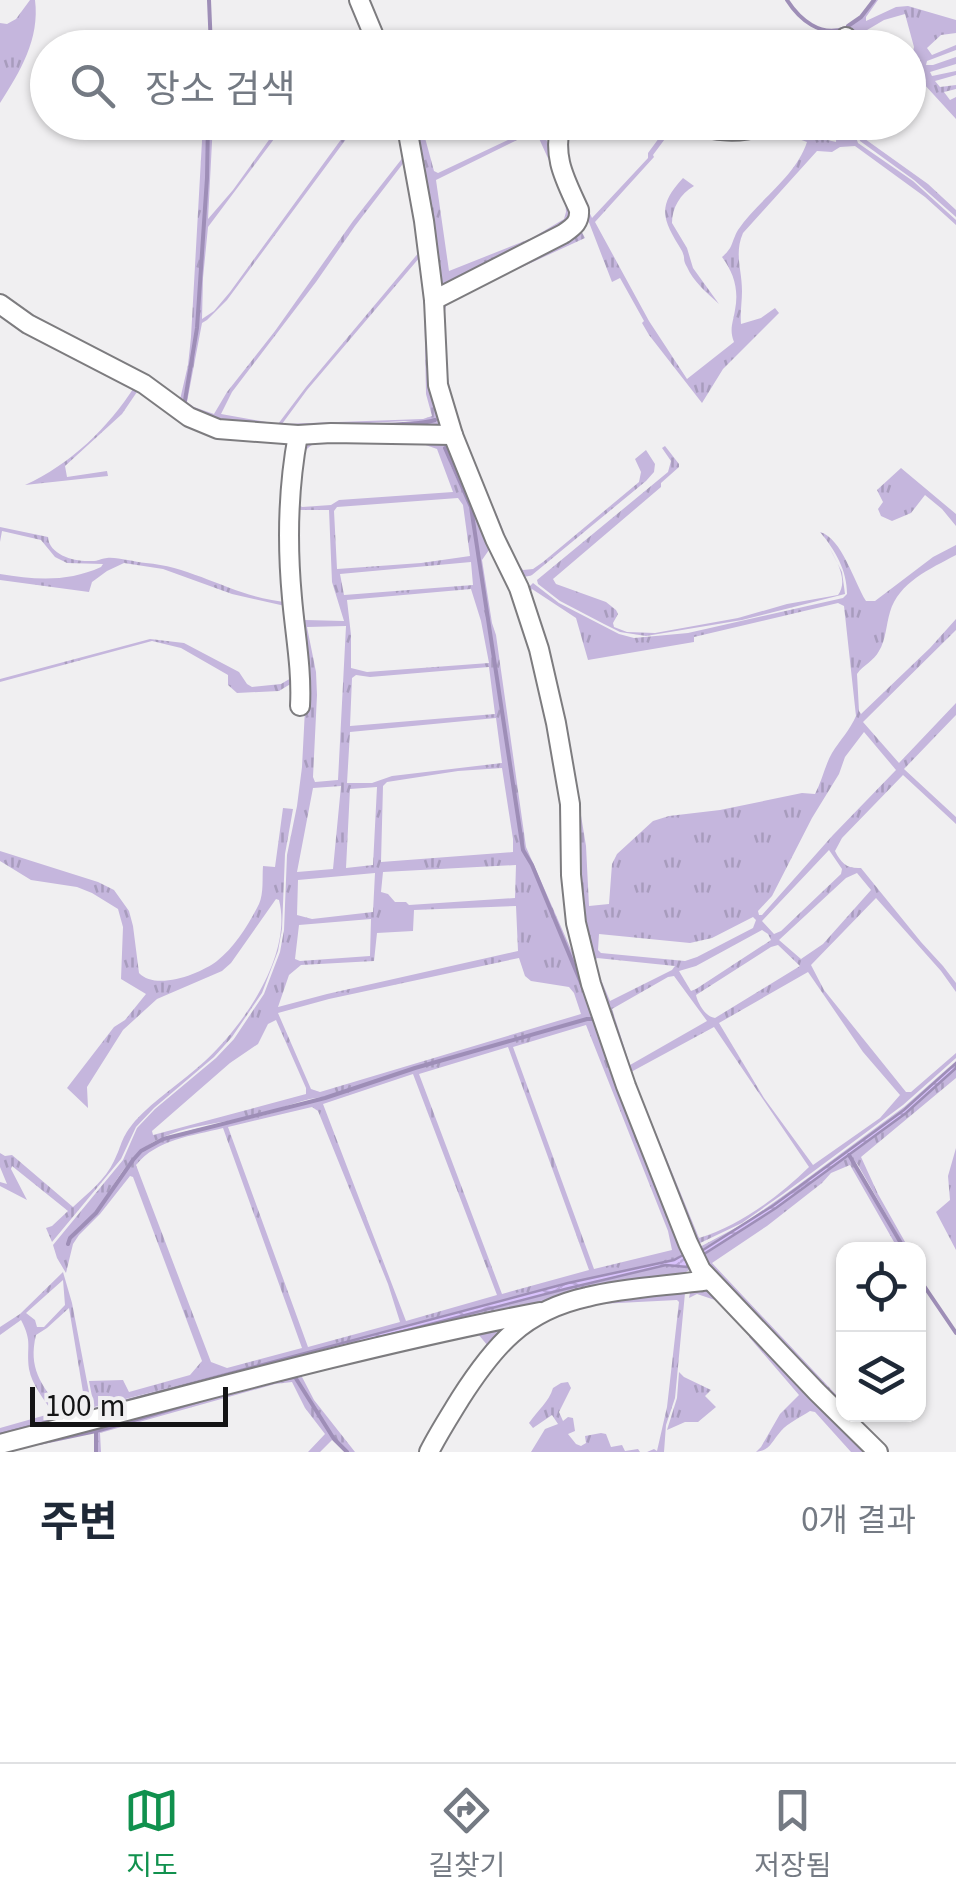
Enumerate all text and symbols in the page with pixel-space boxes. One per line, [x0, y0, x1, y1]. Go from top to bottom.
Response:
search box [30, 30, 926, 140]
icon: search [65, 58, 120, 113]
text: 장소 검색 [145, 58, 295, 113]
map controls [836, 1242, 926, 1422]
button: locate [836, 1242, 926, 1332]
button: layers [836, 1332, 926, 1422]
scale bar [30, 1382, 228, 1426]
text: 100 m [45, 1384, 125, 1424]
text: 주변 [40, 1487, 117, 1548]
text: 0개 결과 [801, 1494, 916, 1540]
tab: 지도 [124, 1783, 179, 1883]
tab: 길찾기 [428, 1783, 506, 1883]
tab: 저장됨 [754, 1783, 832, 1883]

